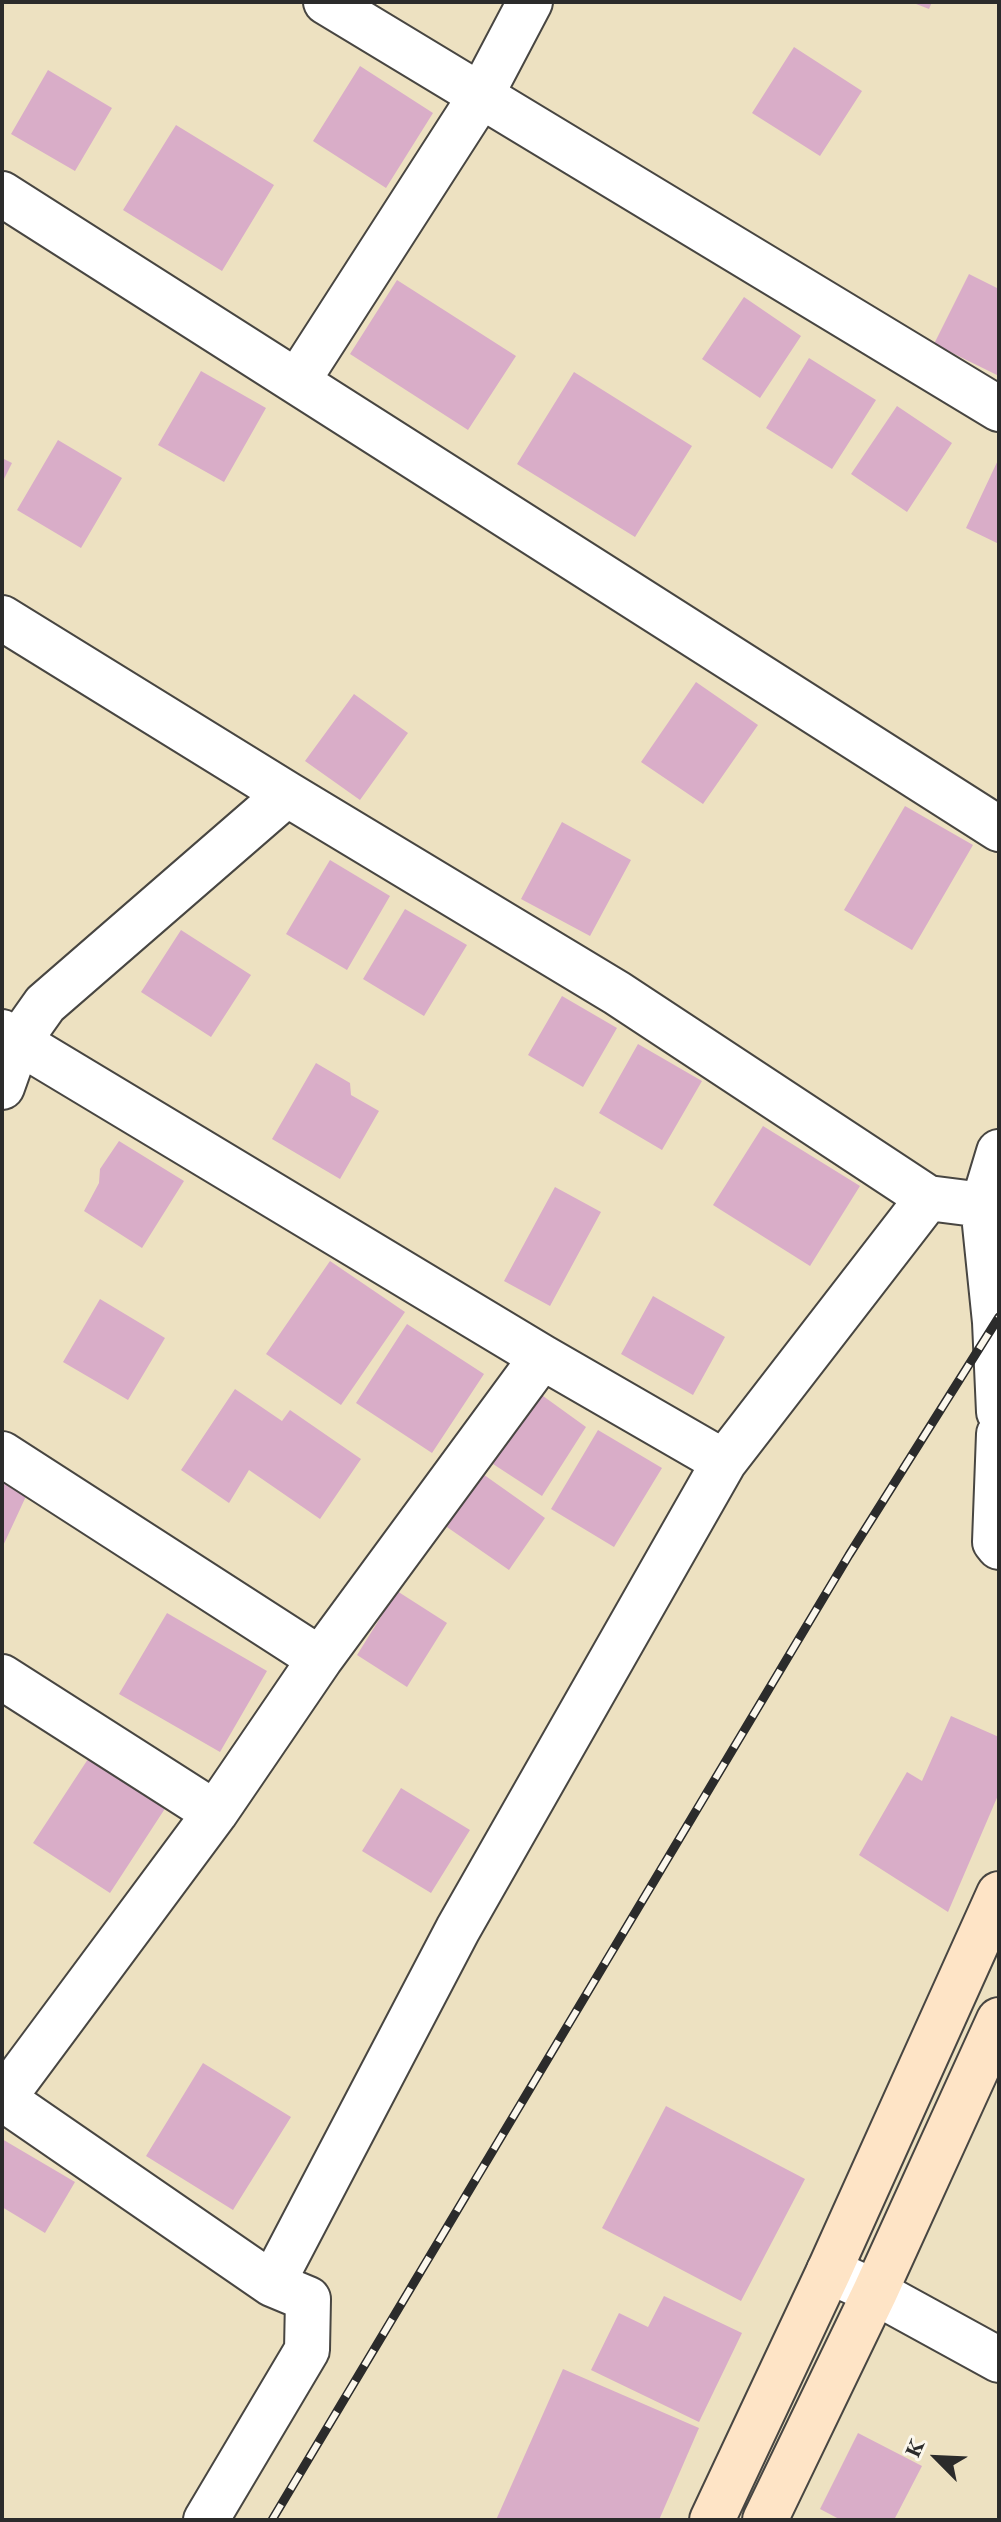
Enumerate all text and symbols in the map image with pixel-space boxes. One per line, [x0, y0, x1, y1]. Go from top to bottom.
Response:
north arrow [897, 2418, 977, 2498]
text: K [898, 2434, 931, 2462]

